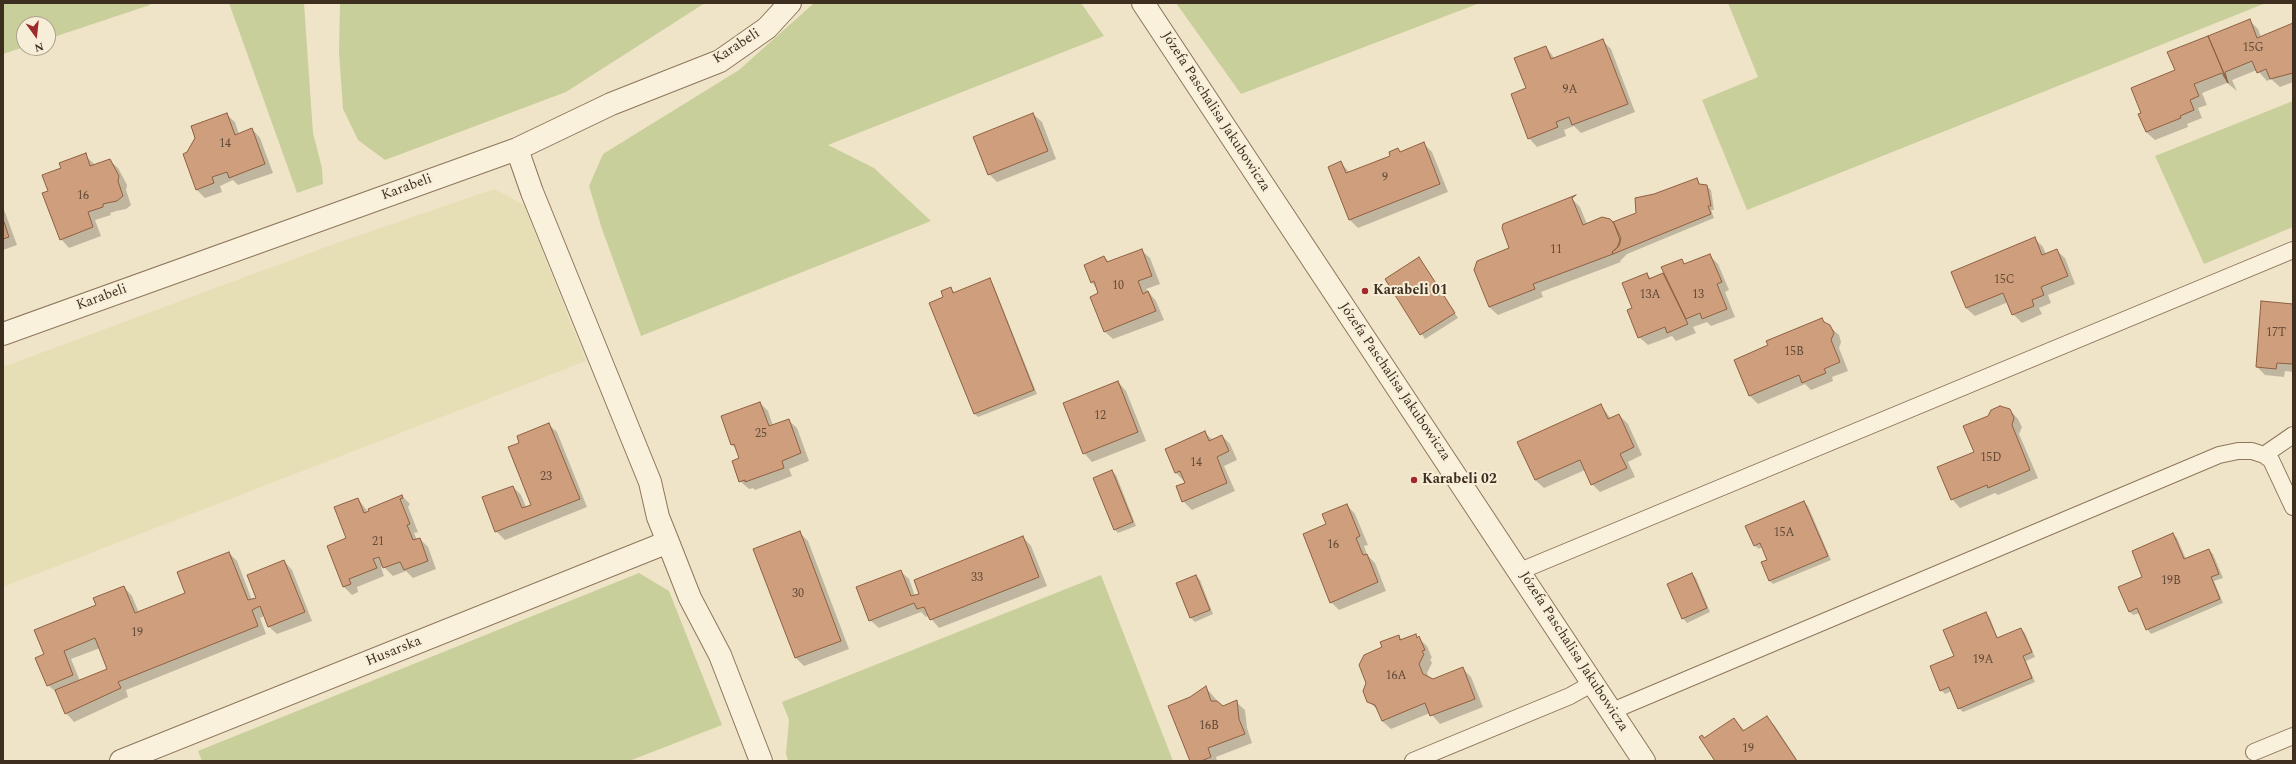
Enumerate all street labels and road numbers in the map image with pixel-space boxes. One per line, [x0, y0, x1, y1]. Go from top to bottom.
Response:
street label: Karabeli [710, 26, 764, 68]
street label: Józefa Paschalisa Jakubowicza [1157, 29, 1273, 195]
street label: Karabeli [380, 171, 434, 205]
street label: Karabeli [75, 281, 129, 315]
street label: Józefa Paschalisa Jakubowicza [1335, 300, 1453, 464]
street label: Józefa Paschalisa Jakubowicza [1515, 569, 1631, 735]
street label: Husarska [364, 633, 424, 671]

